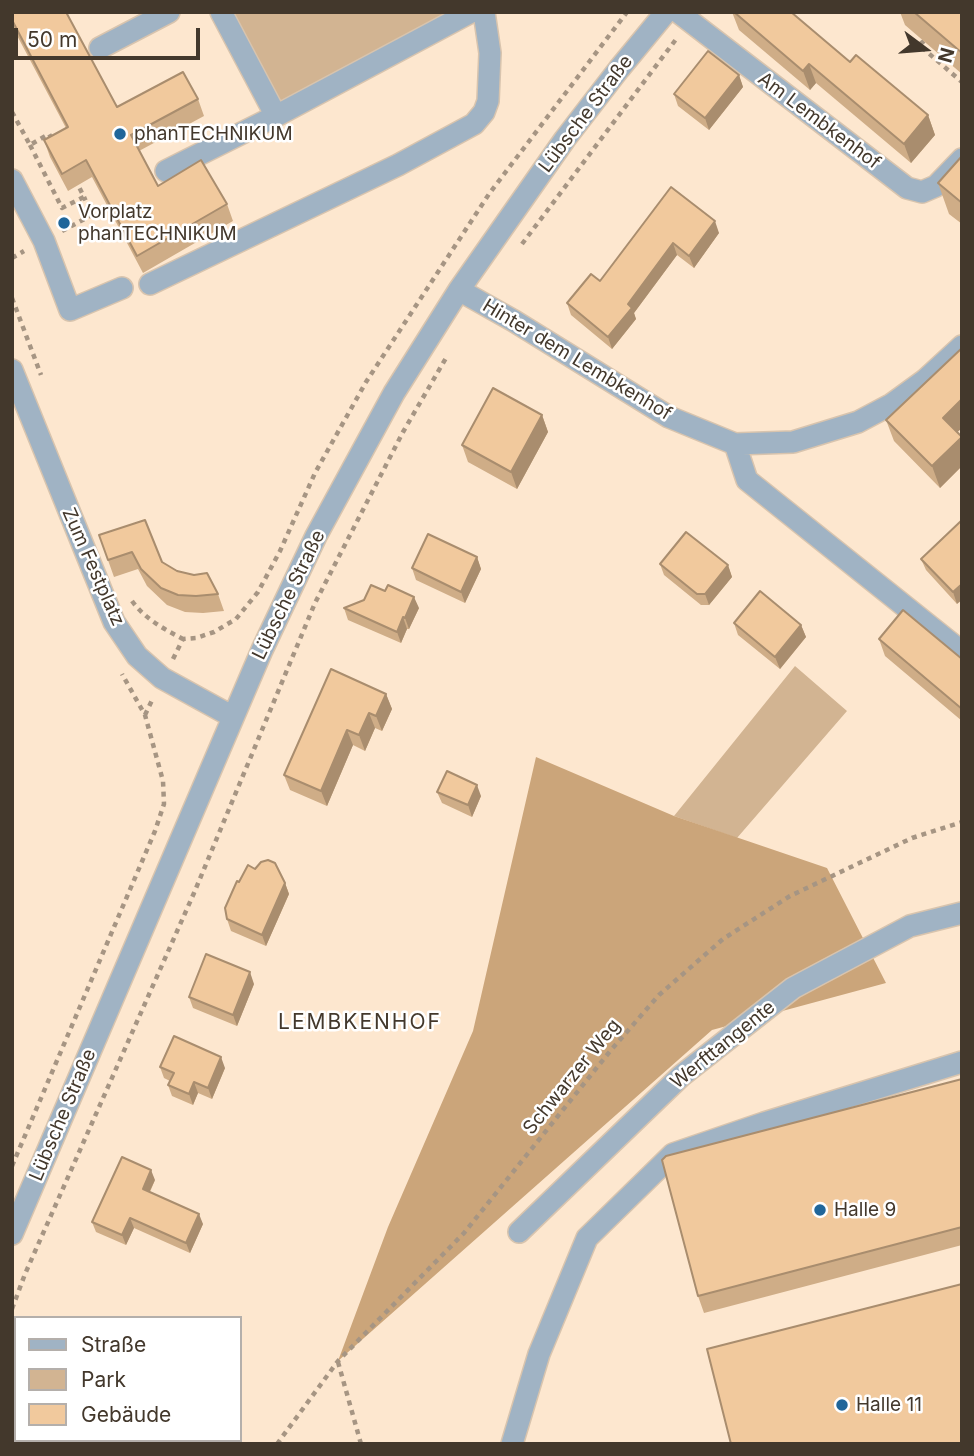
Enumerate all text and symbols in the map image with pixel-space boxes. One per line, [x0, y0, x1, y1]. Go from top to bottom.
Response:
scale bar [18, 14, 203, 58]
north arrow [890, 14, 960, 84]
text: 50 m [27, 27, 77, 52]
text: N [933, 45, 959, 65]
street label: Lübsche Straße [534, 51, 638, 177]
street label: Am Lembkenhof [753, 68, 885, 174]
place label: phanTECHNIKUM [134, 123, 293, 145]
marker: phanTECHNIKUM [112, 126, 128, 142]
place label: Vorplatz phanTECHNIKUM [78, 201, 237, 245]
marker: Vorplatz phanTECHNIKUM [56, 215, 72, 231]
street label: Hinter dem Lembkenhof [478, 295, 676, 425]
street label: Zum Festplatz [57, 505, 129, 629]
street label: Lübsche Straße [248, 527, 330, 663]
street label: Werfttangente [666, 996, 780, 1094]
district label: LEMBKENHOF [279, 1010, 441, 1036]
street label: Schwarzer Weg [518, 1015, 626, 1139]
street label: Lübsche Straße [25, 1046, 101, 1184]
place label: Halle 9 [834, 1199, 896, 1221]
marker: Halle 9 [812, 1202, 828, 1218]
legend [14, 1316, 242, 1442]
text: Straße [81, 1332, 146, 1357]
text: Park [81, 1367, 126, 1392]
place label: Halle 11 [856, 1394, 922, 1416]
marker: Halle 11 [834, 1397, 850, 1413]
text: Gebäude [81, 1402, 171, 1427]

